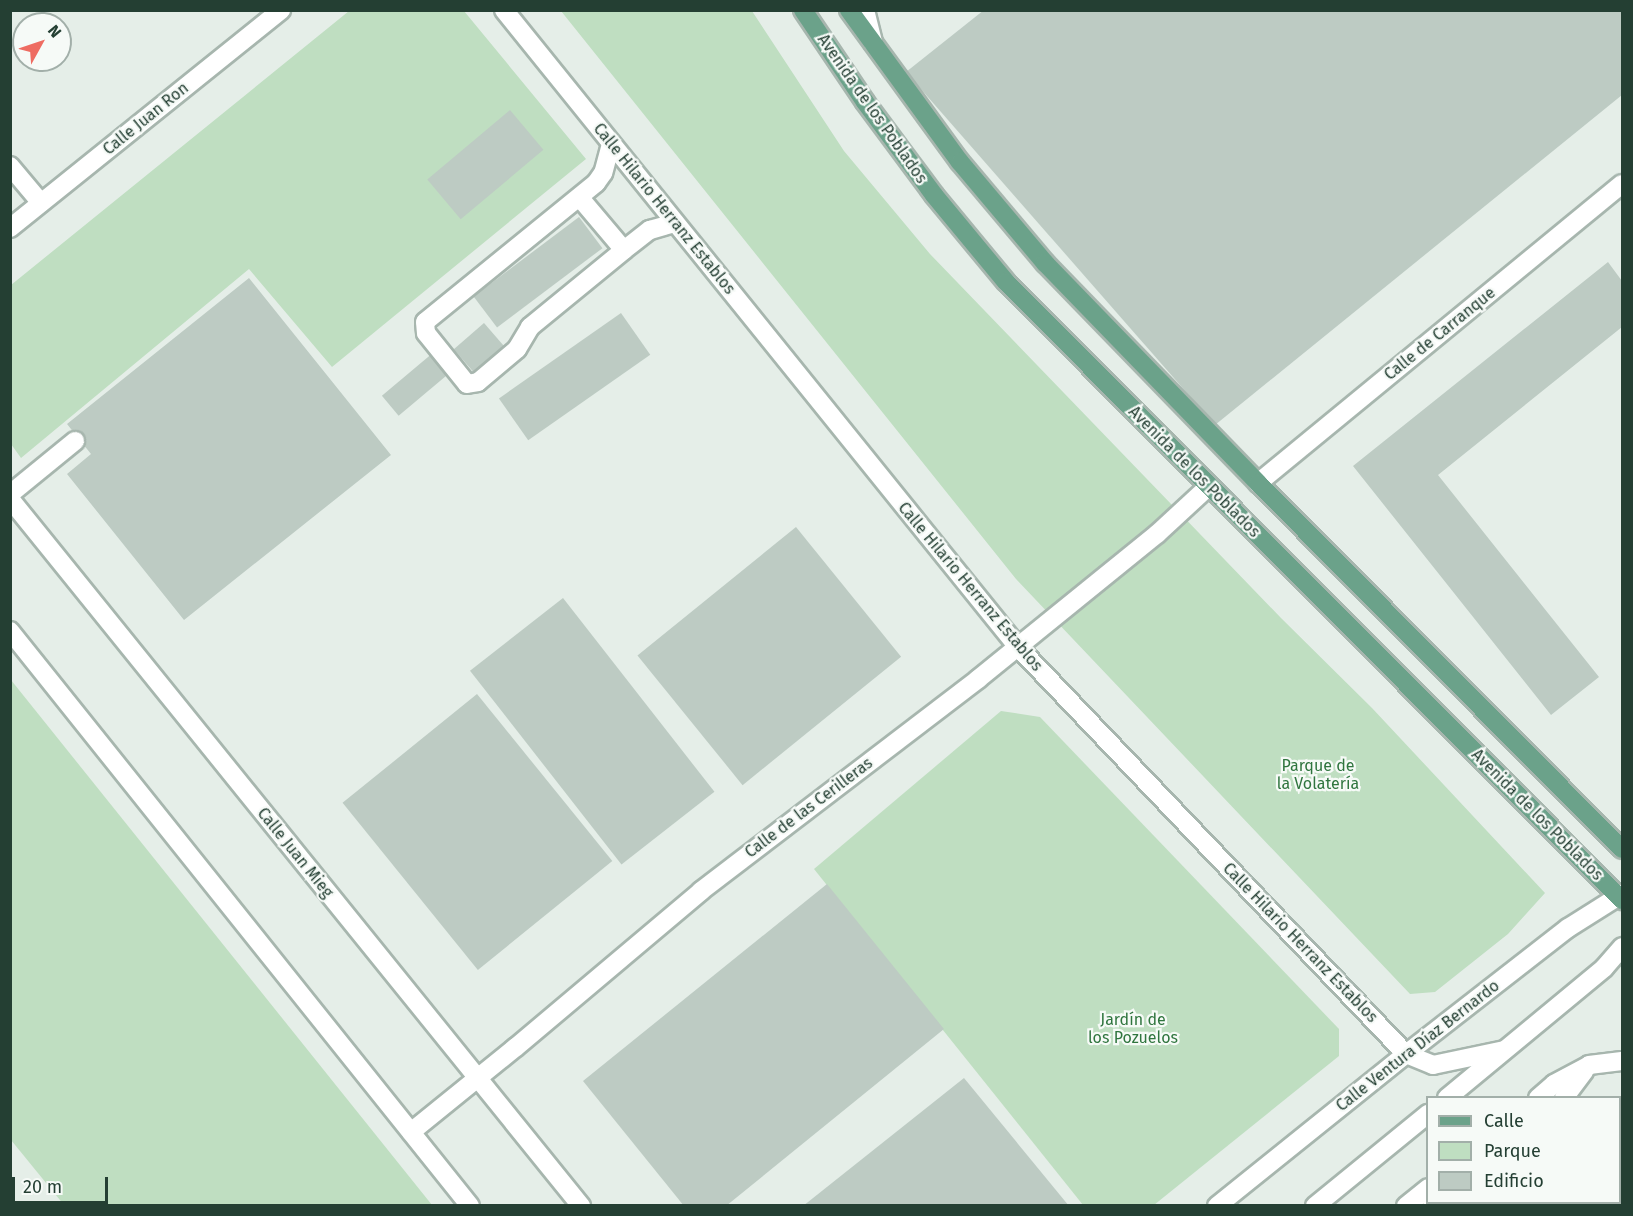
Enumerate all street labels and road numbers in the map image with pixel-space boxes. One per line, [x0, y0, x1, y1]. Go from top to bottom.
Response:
street label: Avenida de los Poblados [813, 31, 931, 187]
street label: Calle Juan Ron [99, 79, 193, 159]
street label: Calle Hilario Herranz Establos [589, 120, 739, 298]
street label: Calle de Carranque [1381, 283, 1499, 385]
street label: Avenida de los Poblados [1124, 402, 1264, 542]
street label: Calle Hilario Herranz Establos [894, 499, 1046, 675]
street label: Avenida de los Poblados [1467, 745, 1607, 885]
street label: Calle de las Cerilleras [741, 754, 877, 862]
street label: Calle Juan Mieg [253, 804, 337, 902]
street label: Calle Hilario Herranz Establos [1219, 859, 1381, 1027]
street label: Calle Ventura Díaz Bernardo [1333, 976, 1503, 1116]

